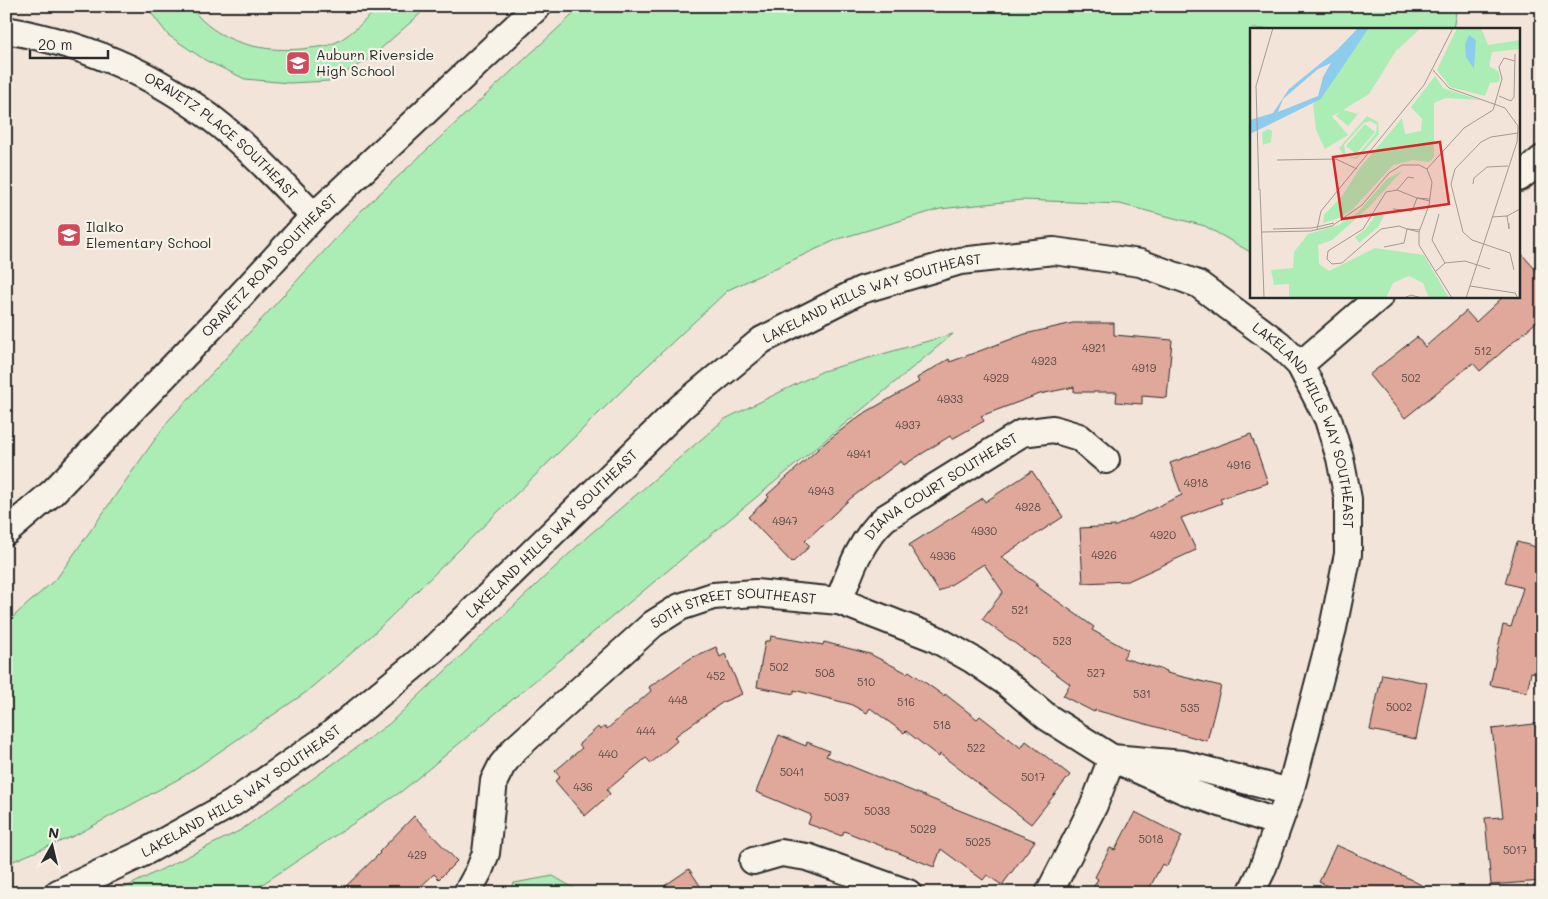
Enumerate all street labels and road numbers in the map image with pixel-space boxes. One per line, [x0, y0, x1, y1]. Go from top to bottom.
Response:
street label: ORAVETZ PLACE SOUTHEAST [141, 67, 302, 203]
street label: ORAVETZ ROAD SOUTHEAST [197, 189, 341, 341]
street label: LAKELAND HILLS WAY SOUTHEAST [759, 249, 982, 347]
street label: LAKELAND HILLS WAY SOUTHEAST [1249, 318, 1358, 529]
street label: DIANA COURT SOUTHEAST [860, 428, 1021, 543]
street label: LAKELAND HILLS WAY SOUTHEAST [461, 445, 641, 622]
street label: 50TH STREET SOUTHEAST [647, 583, 817, 632]
street label: LAKELAND HILLS WAY SOUTHEAST [137, 720, 345, 861]

